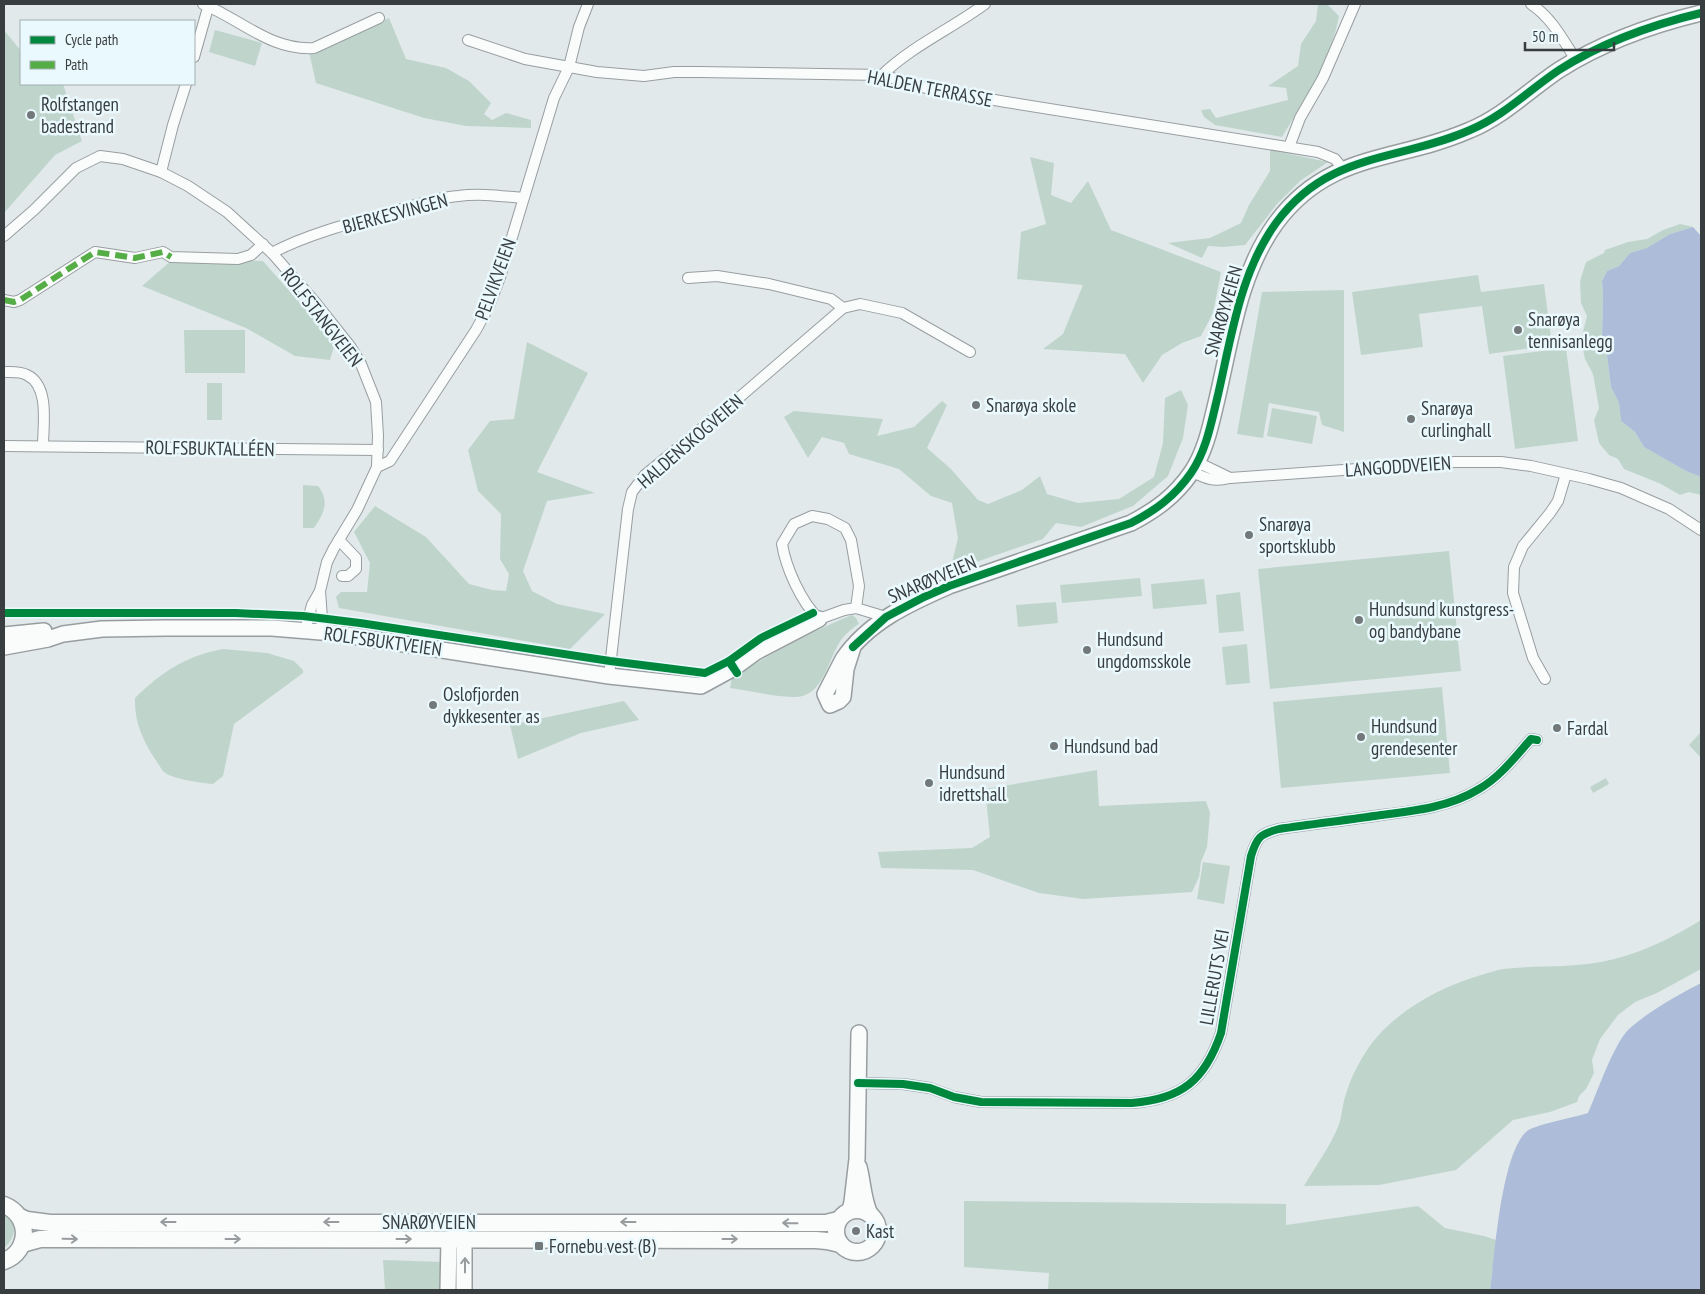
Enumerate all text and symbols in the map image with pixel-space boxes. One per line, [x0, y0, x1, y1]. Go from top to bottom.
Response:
legend [20, 20, 195, 85]
scale bar [1525, 20, 1614, 52]
text: 50 m [1532, 27, 1558, 46]
text: Cycle path [65, 30, 118, 49]
text: Path [65, 55, 88, 74]
street label: HALDEN TERRASSE [865, 64, 995, 112]
place label: Rolfstangen badestrand [41, 92, 119, 138]
marker: Rolfstangen badestrand [25, 109, 37, 121]
street label: BJERKESVINGEN [340, 187, 450, 239]
street label: PELVIKVEIEN [469, 235, 521, 323]
street label: ROLFSTANGVEIEN [276, 263, 368, 371]
street label: SNARØYVEIEN [1199, 263, 1247, 359]
place label: Snarøya tennisanlegg [1528, 307, 1613, 353]
marker: Snarøya tennisanlegg [1512, 324, 1524, 336]
street label: HALDENSKOGVEIEN [632, 389, 748, 493]
place label: Snarøya skole [986, 393, 1076, 417]
place label: Snarøya curlinghall [1421, 396, 1492, 442]
marker: Snarøya skole [970, 399, 982, 411]
marker: Snarøya curlinghall [1405, 413, 1417, 425]
street label: ROLFSBUKTALLÉEN [145, 435, 275, 461]
street label: LANGODDVEIEN [1344, 450, 1452, 482]
place label: Snarøya sportsklubb [1259, 512, 1336, 558]
marker: Snarøya sportsklubb [1243, 529, 1255, 541]
street label: SNARØYVEIEN [884, 550, 980, 608]
place label: Hundsund kunstgress- og bandybane [1369, 597, 1514, 643]
marker: Hundsund kunstgress- og bandybane [1353, 614, 1365, 626]
street label: ROLFSBUKTVEIEN [323, 621, 443, 661]
place label: Hundsund ungdomsskole [1097, 627, 1191, 673]
marker: Hundsund ungdomsskole [1081, 644, 1093, 656]
place label: Oslofjorden dykkesenter as [443, 682, 540, 728]
marker: Oslofjorden dykkesenter as [427, 699, 439, 711]
place label: Hundsund grendesenter [1371, 714, 1458, 760]
place label: Fardal [1567, 716, 1608, 740]
marker: Fardal [1551, 722, 1563, 734]
marker: Hundsund grendesenter [1355, 731, 1367, 743]
place label: Hundsund bad [1064, 734, 1158, 758]
marker: Hundsund bad [1048, 740, 1060, 752]
place label: Hundsund idrettshall [939, 760, 1007, 806]
marker: Hundsund idrettshall [923, 777, 935, 789]
street label: LILLERUTS VEI [1194, 927, 1234, 1027]
street label: SNARØYVEIEN [382, 1210, 476, 1234]
one-way arrow [161, 1217, 177, 1227]
one-way arrow [323, 1217, 340, 1227]
one-way arrow [620, 1217, 636, 1227]
one-way arrow [782, 1218, 798, 1228]
place label: Kast [866, 1219, 895, 1243]
marker: Kast [850, 1225, 862, 1237]
one-way arrow [62, 1234, 78, 1244]
one-way arrow [224, 1234, 240, 1244]
one-way arrow [396, 1234, 412, 1244]
place label: Fornebu vest (B) [549, 1234, 656, 1258]
one-way arrow [722, 1234, 738, 1244]
marker: Fornebu vest (B) [533, 1240, 545, 1252]
one-way arrow [460, 1257, 470, 1274]

